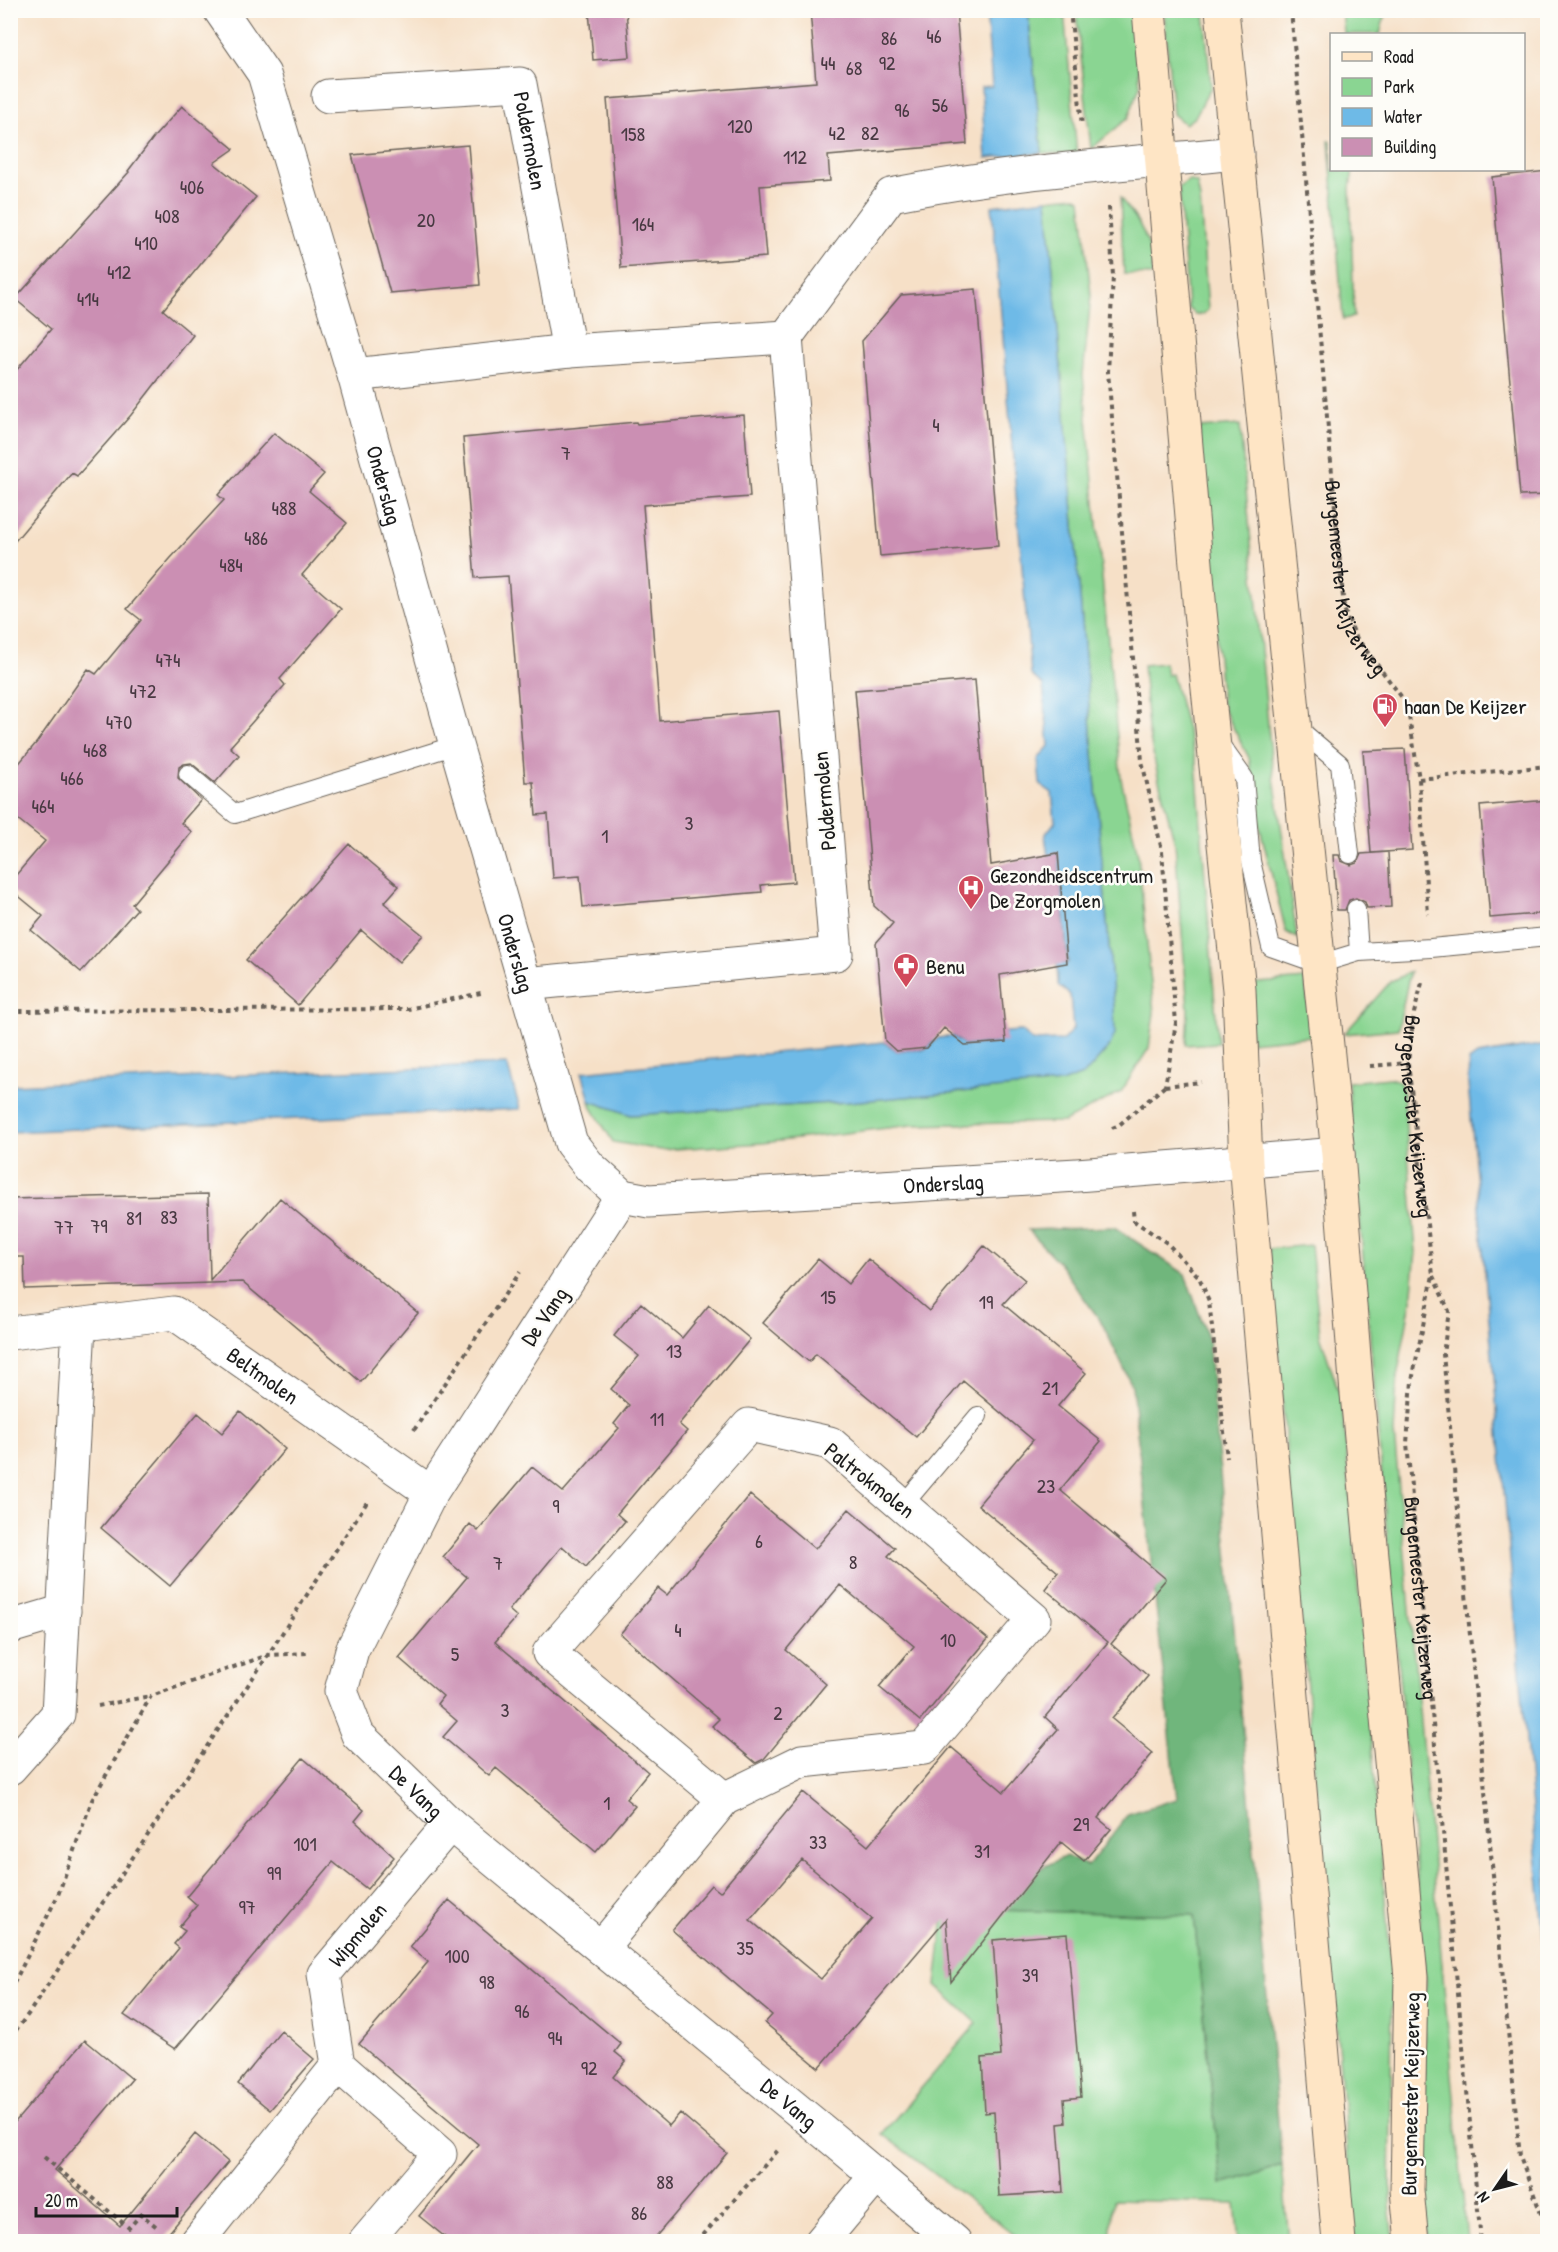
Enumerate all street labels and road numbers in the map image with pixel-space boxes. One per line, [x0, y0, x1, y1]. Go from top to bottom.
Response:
street label: Poldermolen [507, 89, 554, 192]
street label: Onderslag [359, 442, 410, 528]
street label: Burgemeester Keijzerweg [1318, 479, 1395, 681]
street label: Poldermolen [805, 750, 843, 852]
street label: Onderslag [490, 910, 542, 996]
street label: Burgemeester Keijzerweg [1393, 1013, 1441, 1219]
street label: Onderslag [902, 1166, 985, 1201]
street label: De Vang [513, 1281, 575, 1351]
street label: Beltmolen [221, 1340, 305, 1411]
street label: Paltrokmolen [818, 1435, 922, 1525]
street label: Burgemeester Keijzerweg [1397, 1495, 1446, 1701]
street label: De Vang [383, 1758, 450, 1825]
street label: Wipmolen [321, 1896, 393, 1973]
street label: Burgemeester Keijzerweg [1393, 1992, 1427, 2196]
street label: De Vang [755, 2071, 824, 2136]

